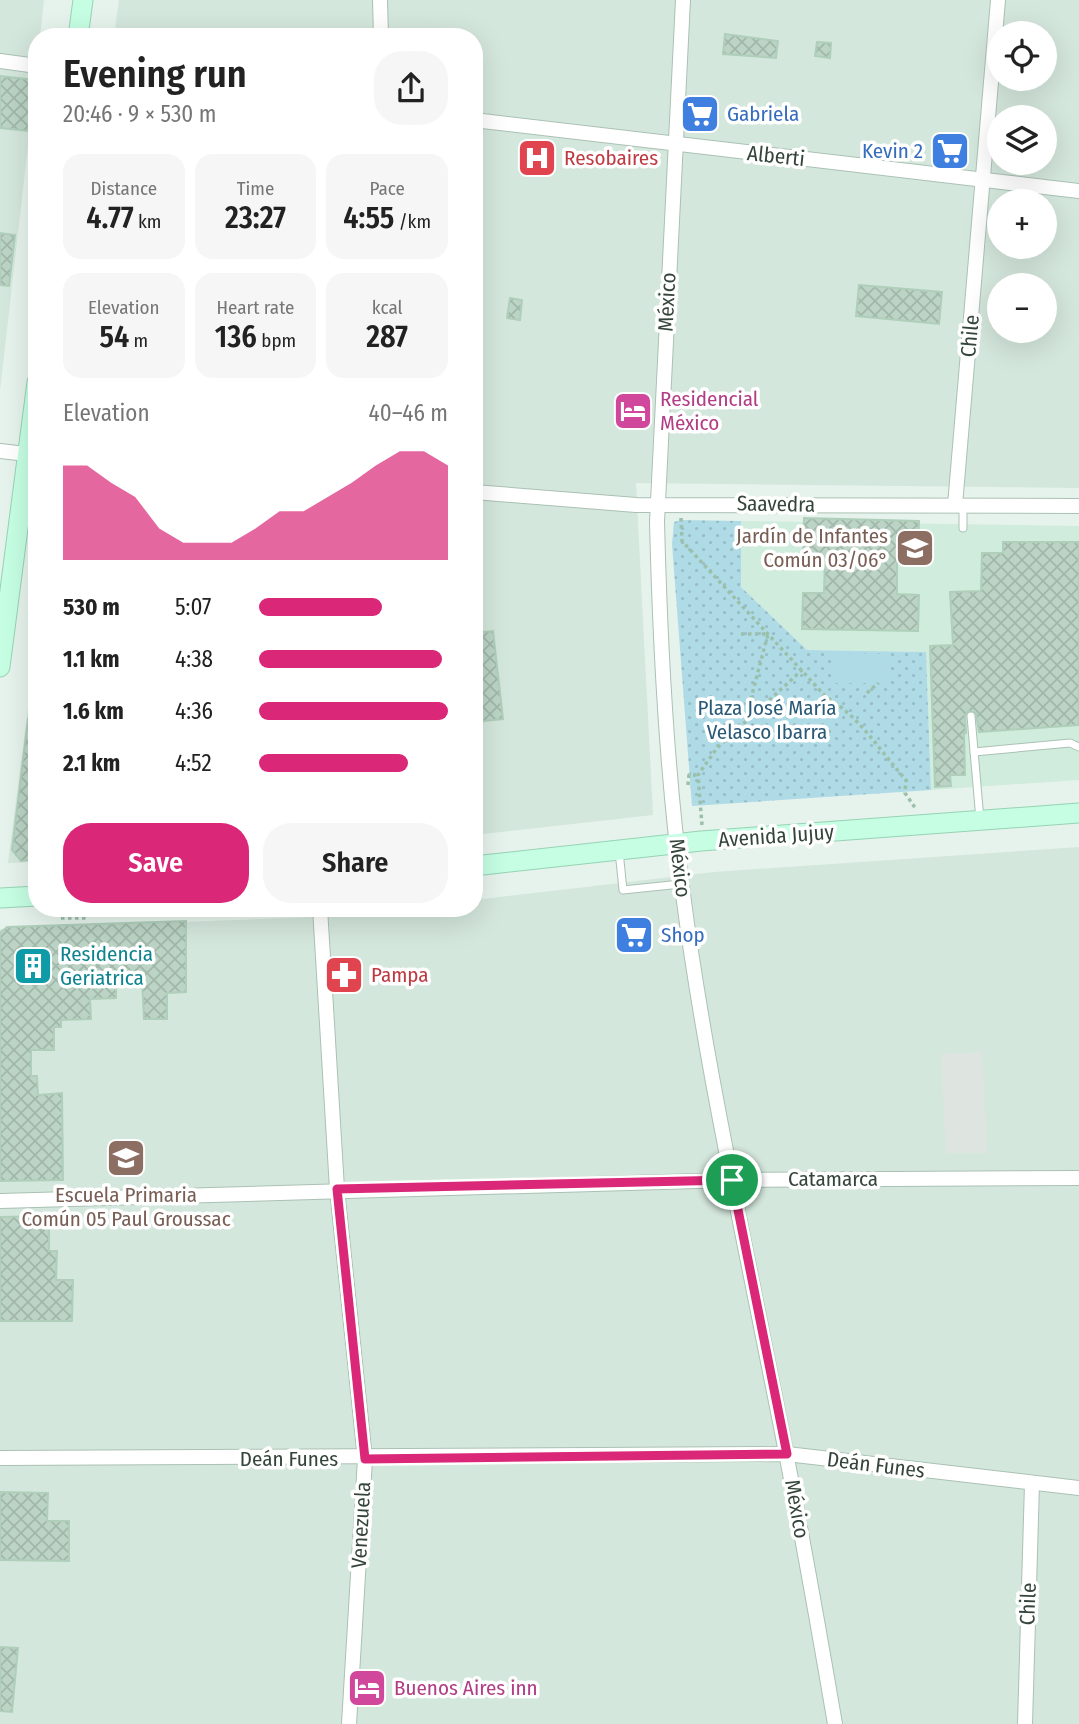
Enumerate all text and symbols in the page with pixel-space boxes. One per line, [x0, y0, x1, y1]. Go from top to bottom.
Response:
map controls [987, 21, 1057, 343]
button: locate [987, 21, 1057, 91]
text: Evening run [63, 51, 247, 97]
button: share [374, 51, 448, 125]
supermarket icon: Gabriela [679, 93, 721, 135]
text: 20:46 · 9 × 530 m [63, 100, 216, 128]
place label: Gabriela [727, 101, 799, 127]
button: layers [987, 105, 1057, 175]
supermarket icon: Kevin 2 [929, 130, 971, 172]
hospital icon: Resobaires [516, 137, 558, 179]
place label: Kevin 2 [862, 138, 923, 164]
street label: Alberti [746, 140, 806, 172]
place label: Resobaires [564, 145, 658, 171]
text: Distance [91, 177, 157, 200]
text: Time [237, 177, 274, 200]
text: Pace [369, 177, 405, 200]
button: + [987, 189, 1057, 259]
text: 4.77 [86, 200, 134, 236]
text: 23:27 [225, 200, 286, 236]
text: 4:55 [343, 200, 394, 236]
text: km [134, 210, 161, 233]
text: /km [394, 210, 431, 233]
street label: México [652, 272, 682, 332]
button: − [987, 273, 1057, 343]
text: Elevation [88, 296, 160, 319]
text: Heart rate [216, 296, 295, 319]
text: kcal [372, 296, 403, 319]
street label: Chile [955, 314, 985, 358]
text: 54 [99, 319, 129, 355]
text: 136 [215, 319, 257, 355]
text: 287 [366, 319, 408, 355]
text: m [129, 329, 148, 352]
text: bpm [257, 329, 296, 352]
place label: Residencial México [660, 386, 759, 436]
hotel icon: Residencial México [612, 390, 654, 432]
text: Elevation [63, 399, 150, 427]
text: 40–46 m [369, 399, 448, 427]
street label: Saavedra [737, 490, 815, 518]
place label: Jardín de Infantes Común 03/06° [736, 523, 888, 573]
school or university icon: Jardín de Infantes Común 03/06° [894, 527, 936, 569]
text: 530 m [63, 593, 120, 621]
text: 5:07 [175, 593, 211, 621]
text: 1.1 km [63, 645, 119, 673]
text: 4:38 [175, 645, 213, 673]
park label: Plaza José María Velasco Ibarra [698, 695, 836, 745]
text: 1.6 km [63, 697, 124, 725]
text: 4:36 [175, 697, 213, 725]
text: 2.1 km [63, 749, 120, 777]
text: 4:52 [175, 749, 212, 777]
street label: Avenida Jujuy [717, 819, 835, 853]
button: Save [63, 823, 249, 903]
button: Share [263, 823, 448, 903]
street label: México [663, 837, 697, 899]
supermarket icon: Shop [613, 914, 655, 956]
place label: Shop [661, 922, 705, 948]
place label: Residencia Geriatrica [60, 941, 153, 991]
building icon: Residencia Geriatrica [12, 945, 54, 987]
pharmacy icon: Pampa [323, 954, 365, 996]
place label: Pampa [371, 962, 429, 988]
school or university icon: Escuela Primaria Común 05 Paul Groussac [105, 1137, 147, 1179]
pin [702, 1150, 762, 1210]
icon: arrive [713, 1161, 751, 1199]
street label: Catamarca [788, 1166, 878, 1192]
place label: Escuela Primaria Común 05 Paul Groussac [21, 1182, 231, 1232]
street label: Deán Funes [240, 1446, 338, 1472]
street label: Deán Funes [826, 1446, 926, 1484]
street label: México [779, 1478, 815, 1540]
street label: Venezuela [346, 1481, 376, 1569]
street label: Chile [1014, 1582, 1042, 1626]
hotel icon: Buenos Aires inn [346, 1667, 388, 1709]
place label: Buenos Aires inn [394, 1675, 538, 1701]

